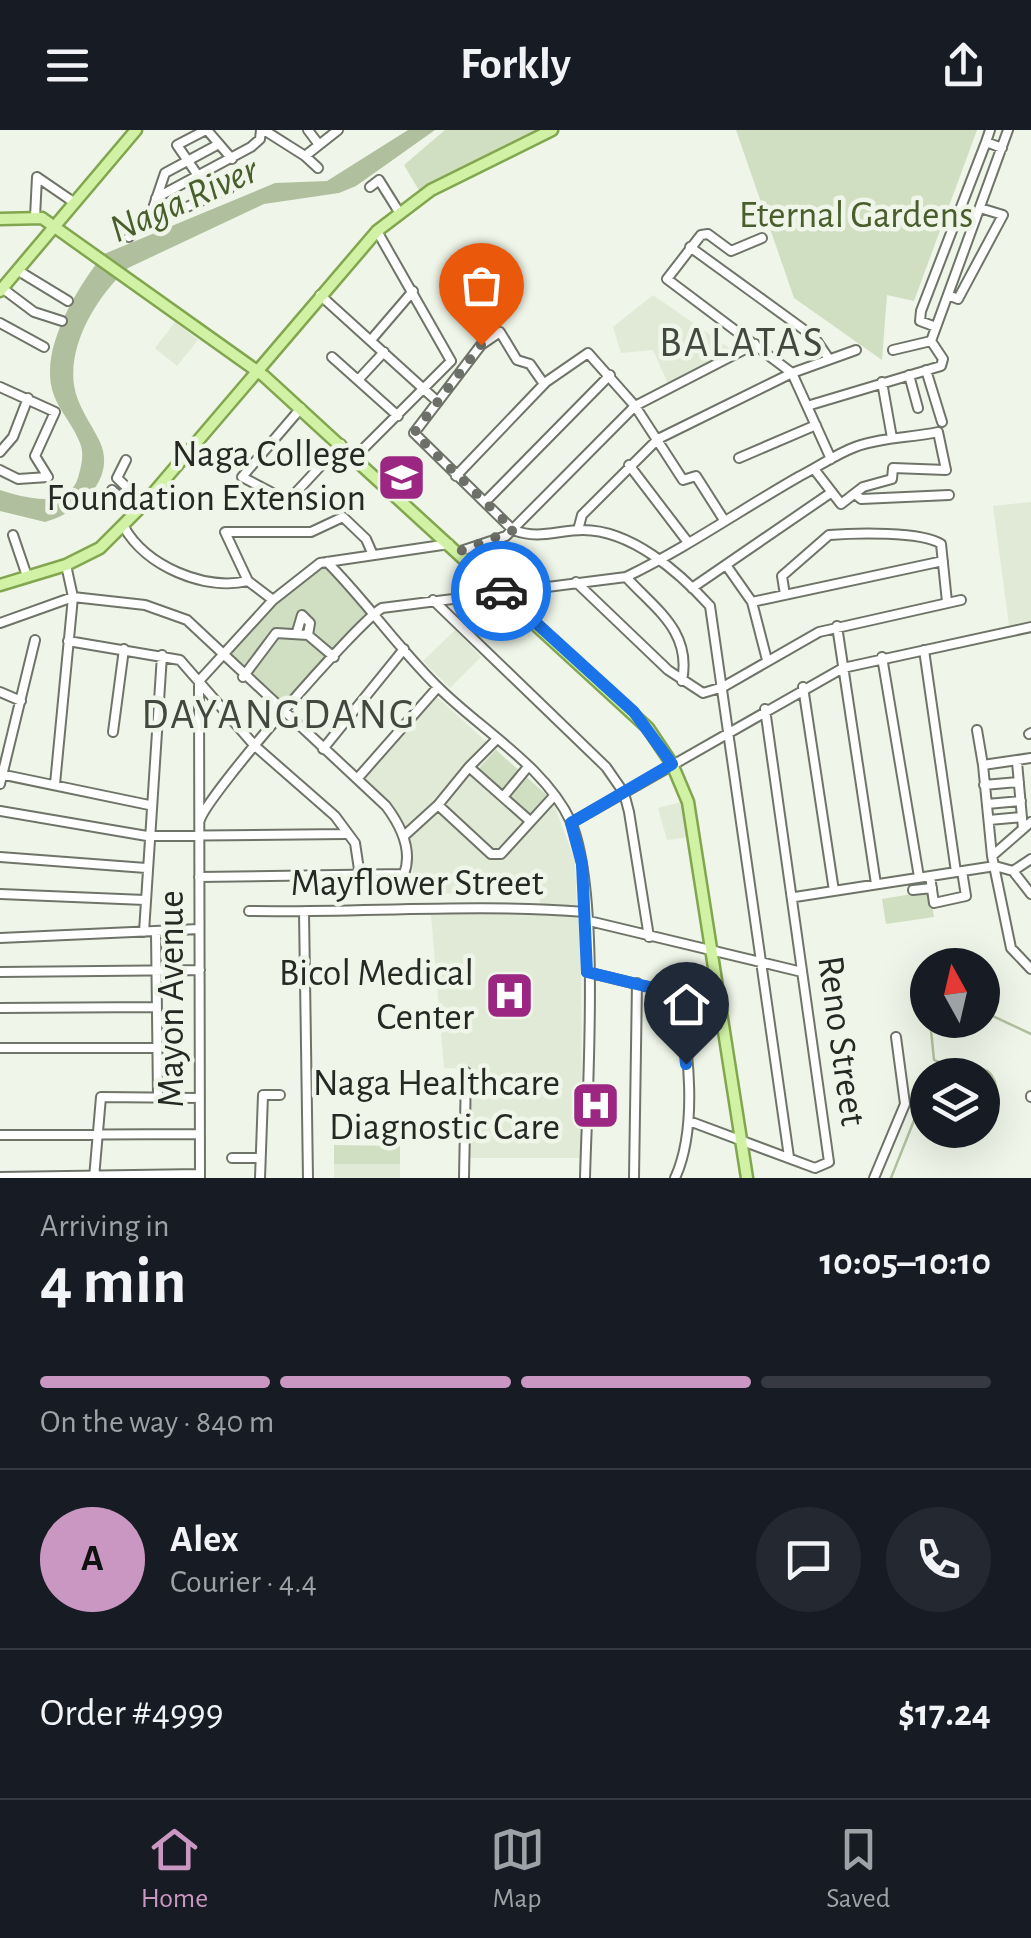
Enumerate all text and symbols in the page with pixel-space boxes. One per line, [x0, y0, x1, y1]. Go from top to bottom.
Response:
icon: menu [40, 38, 95, 93]
icon: share [936, 38, 991, 93]
text: Forkly [460, 42, 571, 87]
water label: Naga River [104, 149, 265, 250]
park label: Eternal Gardens [739, 197, 973, 235]
pin [439, 243, 524, 346]
icon: bag [454, 258, 509, 313]
district label: BALATAS [659, 322, 825, 364]
place label: Naga College Foundation Extension [46, 436, 366, 518]
school or university icon: Naga College Foundation Extension [375, 451, 427, 503]
courier [451, 541, 551, 641]
icon: car [474, 564, 529, 619]
district label: DAYANGDANG [141, 694, 417, 736]
street label: Mayflower Street [290, 865, 544, 903]
street label: Mayon Avenue [153, 890, 191, 1108]
north arrow [910, 948, 1000, 1038]
map controls [910, 948, 1000, 1148]
street label: Reno Street [810, 954, 872, 1128]
place label: Bicol Medical Center [279, 955, 475, 1037]
pin [644, 962, 729, 1065]
hospital icon: Bicol Medical Center [483, 970, 535, 1022]
icon: home [659, 977, 714, 1032]
button: layers [910, 1058, 1000, 1148]
place label: Naga Healthcare Diagnostic Care [313, 1065, 560, 1147]
hospital icon: Naga Healthcare Diagnostic Care [569, 1080, 621, 1132]
text: Arriving in [40, 1210, 169, 1242]
text: 10:05–10:10 [819, 1244, 991, 1282]
text: 4 min [40, 1250, 186, 1315]
text: On the way · 840 m [40, 1406, 274, 1438]
button: chat [756, 1507, 861, 1612]
button: phone [886, 1507, 991, 1612]
text: Alex [170, 1521, 239, 1559]
text: A [81, 1540, 104, 1578]
text: Courier · 4.4 [170, 1566, 317, 1598]
text: Order #4999 [40, 1695, 224, 1733]
text: $17.24 [898, 1695, 991, 1733]
tab: Home [141, 1822, 208, 1916]
tab: Map [490, 1822, 545, 1916]
tab: Saved [826, 1822, 890, 1916]

